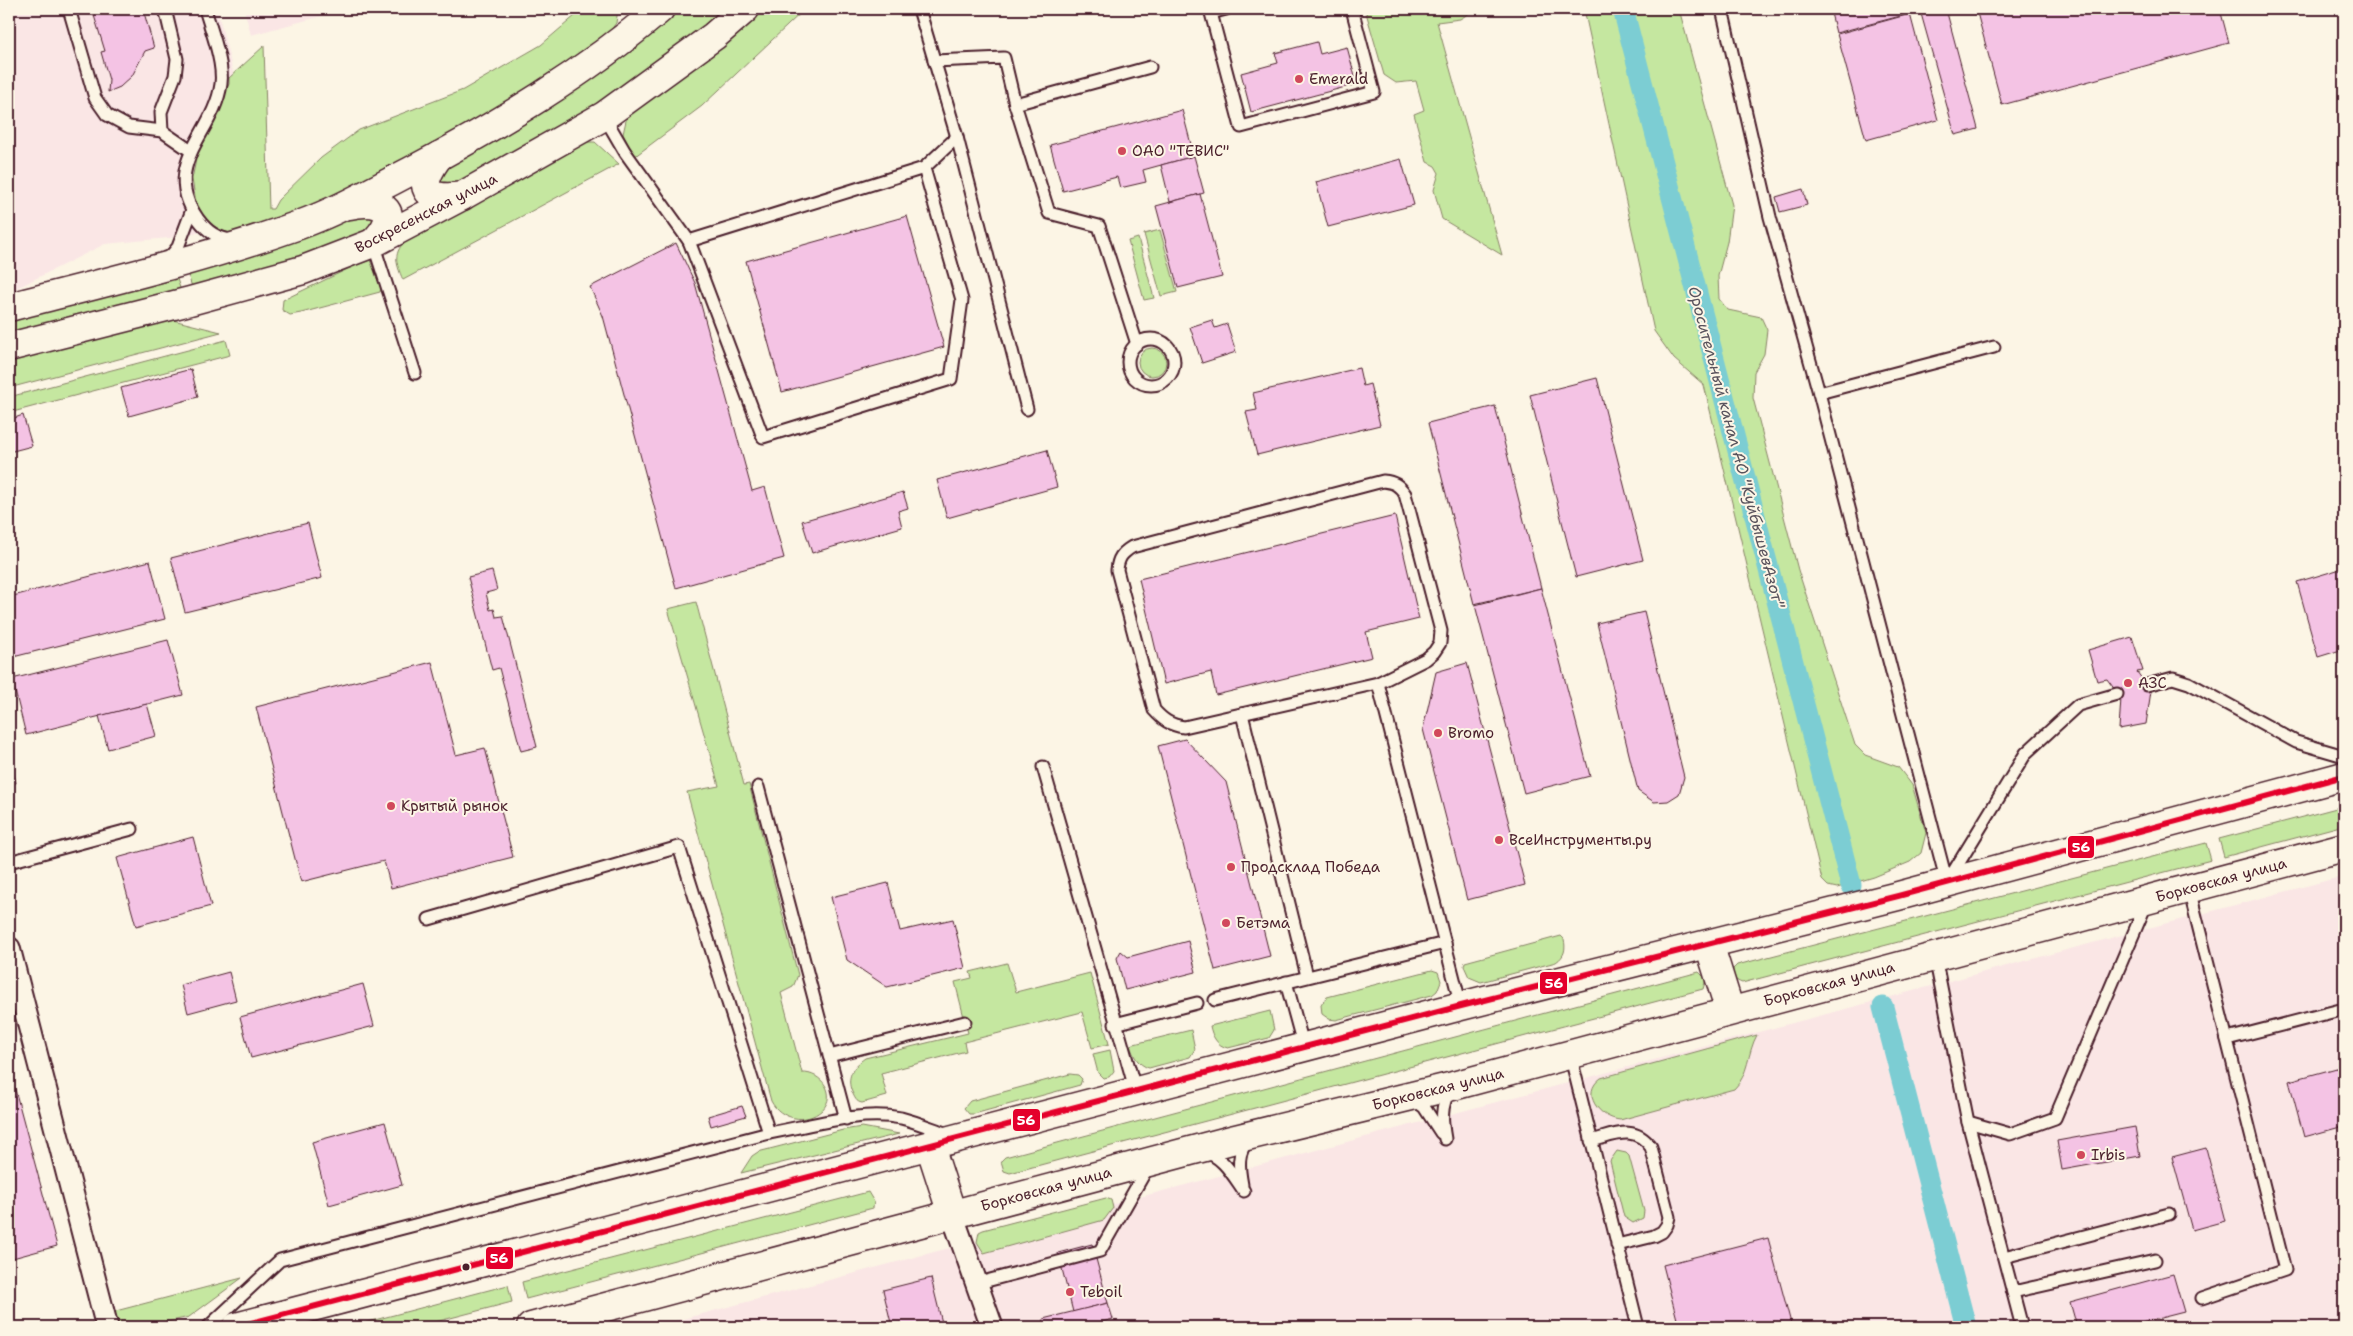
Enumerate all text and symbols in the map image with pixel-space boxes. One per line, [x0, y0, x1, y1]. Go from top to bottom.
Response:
place label: Emerald [1309, 69, 1369, 89]
marker: Emerald [1293, 73, 1305, 85]
place label: ОАО "ТЕВИС" [1132, 141, 1229, 161]
marker: ОАО "ТЕВИС" [1116, 145, 1128, 157]
street label: Воскресенская улица [351, 168, 501, 258]
water label: Оросительный канал АО "КуйбышевАзот" [1683, 284, 1790, 611]
place label: АЗС [2138, 673, 2167, 693]
marker: АЗС [2122, 677, 2134, 689]
place label: Bromo [1448, 723, 1494, 743]
marker: Bromo [1432, 727, 1444, 739]
place label: Крытый рынок [401, 796, 508, 816]
marker: Крытый рынок [385, 800, 397, 812]
place label: ВсеИнструменты.ру [1509, 830, 1652, 850]
marker: ВсеИнструменты.ру [1493, 834, 1505, 846]
line badge: 56 [2067, 835, 2095, 859]
text: 56 [2072, 838, 2090, 856]
street label: Борковская улица [2153, 853, 2289, 907]
place label: Продсклад Победа [1241, 857, 1381, 877]
marker: Продсклад Победа [1225, 861, 1237, 873]
place label: Бетэма [1236, 913, 1291, 933]
marker: Бетэма [1220, 917, 1232, 929]
street label: Борковская улица [1761, 957, 1897, 1011]
line badge: 56 [1539, 971, 1568, 995]
text: 56 [1545, 974, 1563, 992]
street label: Борковская улица [1370, 1063, 1507, 1115]
line badge: 56 [1012, 1108, 1041, 1132]
text: 56 [1017, 1111, 1035, 1129]
place label: Irbis [2091, 1145, 2125, 1165]
marker: Irbis [2075, 1149, 2087, 1161]
street label: Борковская улица [978, 1162, 1114, 1216]
line badge: 56 [485, 1246, 514, 1270]
text: 56 [490, 1249, 508, 1267]
unlabelled marker [461, 1262, 471, 1272]
place label: Teboil [1080, 1282, 1123, 1302]
marker: Teboil [1064, 1286, 1076, 1298]

